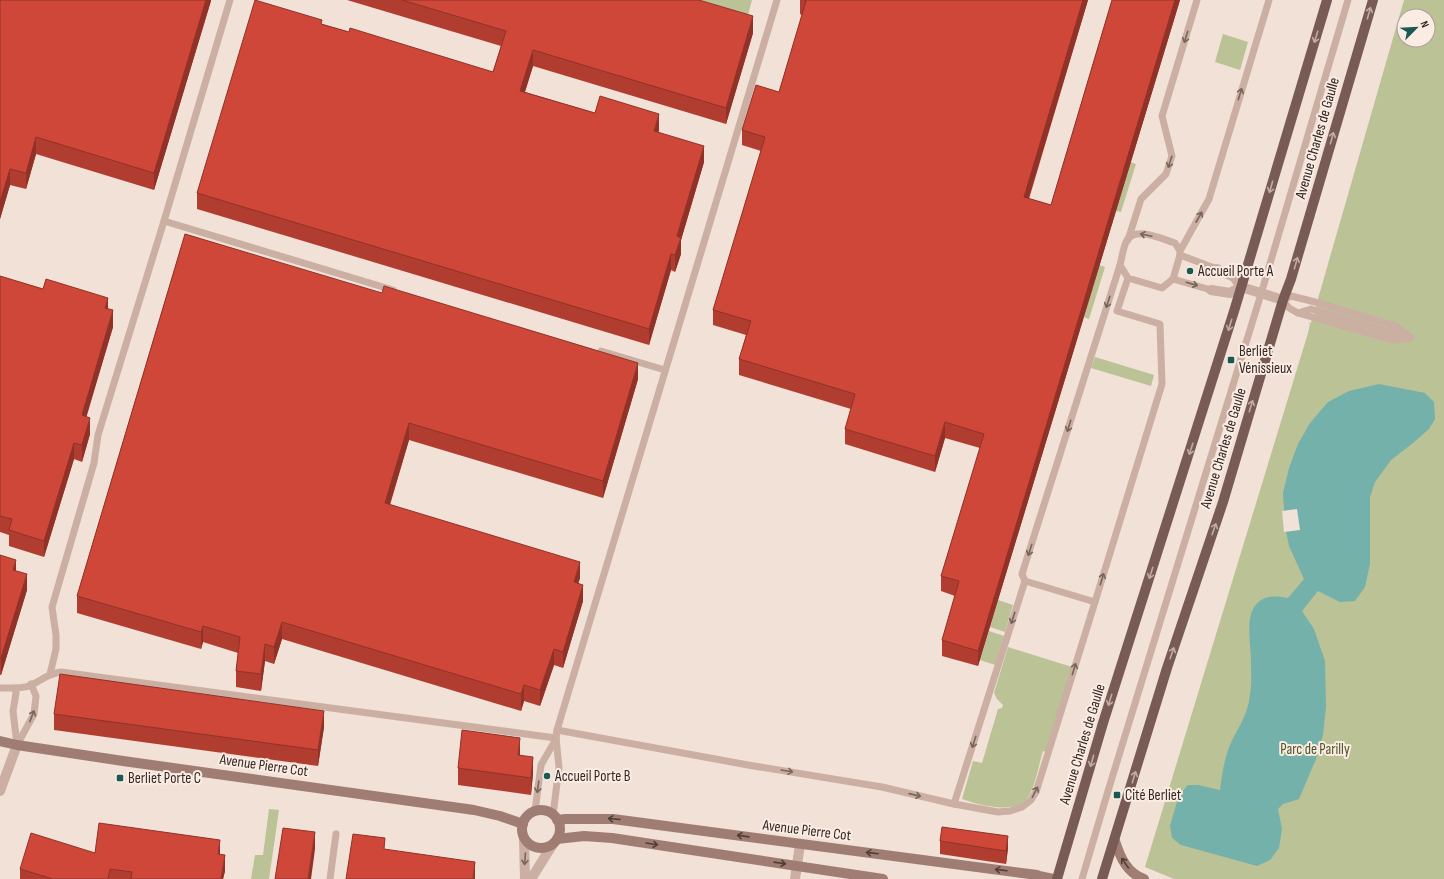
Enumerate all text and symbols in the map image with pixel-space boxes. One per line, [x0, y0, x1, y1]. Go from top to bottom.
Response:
one-way arrow [1366, 7, 1373, 20]
north arrow [1396, 8, 1436, 48]
text: N [1418, 19, 1432, 30]
one-way arrow [1182, 31, 1189, 44]
one-way arrow [1312, 31, 1319, 44]
street label: Avenue Charles de Gaulle [1291, 75, 1344, 202]
one-way arrow [1237, 88, 1244, 101]
one-way arrow [1329, 132, 1336, 145]
one-way arrow [1166, 156, 1173, 169]
one-way arrow [1267, 180, 1274, 193]
one-way arrow [1196, 211, 1203, 223]
one-way arrow [1140, 230, 1153, 238]
one-way arrow [1293, 257, 1300, 270]
place label: Accueil Porte A [1197, 262, 1274, 281]
marker: Accueil Porte A [1185, 266, 1195, 276]
one-way arrow [1186, 281, 1199, 288]
one-way arrow [1104, 295, 1111, 308]
one-way arrow [1226, 318, 1233, 331]
place label: Berliet Vénissieux [1239, 342, 1292, 378]
marker: Berliet Vénissieux [1226, 355, 1236, 365]
street label: Avenue Charles de Gaulle [1196, 386, 1251, 512]
one-way arrow [1248, 400, 1255, 413]
one-way arrow [1065, 419, 1072, 432]
one-way arrow [1187, 442, 1194, 455]
one-way arrow [1210, 524, 1218, 536]
one-way arrow [1026, 543, 1033, 556]
one-way arrow [1147, 566, 1154, 579]
one-way arrow [1099, 572, 1106, 585]
one-way arrow [1009, 611, 1016, 624]
one-way arrow [1169, 646, 1176, 659]
one-way arrow [1071, 662, 1078, 675]
street label: Avenue Charles de Gaulle [1055, 682, 1110, 808]
one-way arrow [1106, 694, 1113, 707]
one-way arrow [28, 710, 36, 722]
one-way arrow [970, 735, 977, 748]
park label: Parc de Parilly [1280, 740, 1350, 759]
street label: Avenue Pierre Cot [218, 750, 310, 781]
one-way arrow [1088, 754, 1095, 767]
place label: Accueil Porte B [554, 767, 631, 786]
one-way arrow [780, 767, 793, 775]
place label: Berliet Porte C [128, 769, 201, 788]
marker: Accueil Porte B [542, 771, 552, 781]
one-way arrow [1131, 771, 1138, 784]
marker: Berliet Porte C [115, 773, 125, 783]
one-way arrow [534, 780, 542, 793]
place label: Cité Berliet [1125, 786, 1182, 805]
one-way arrow [1032, 787, 1039, 799]
marker: Cité Berliet [1112, 790, 1122, 800]
one-way arrow [908, 791, 921, 799]
one-way arrow [608, 816, 621, 823]
street label: Avenue Pierre Cot [761, 816, 853, 845]
one-way arrow [737, 832, 750, 840]
one-way arrow [645, 840, 658, 848]
one-way arrow [866, 849, 879, 857]
one-way arrow [522, 852, 529, 865]
one-way arrow [1121, 858, 1129, 869]
one-way arrow [773, 859, 786, 867]
one-way arrow [995, 866, 1008, 874]

